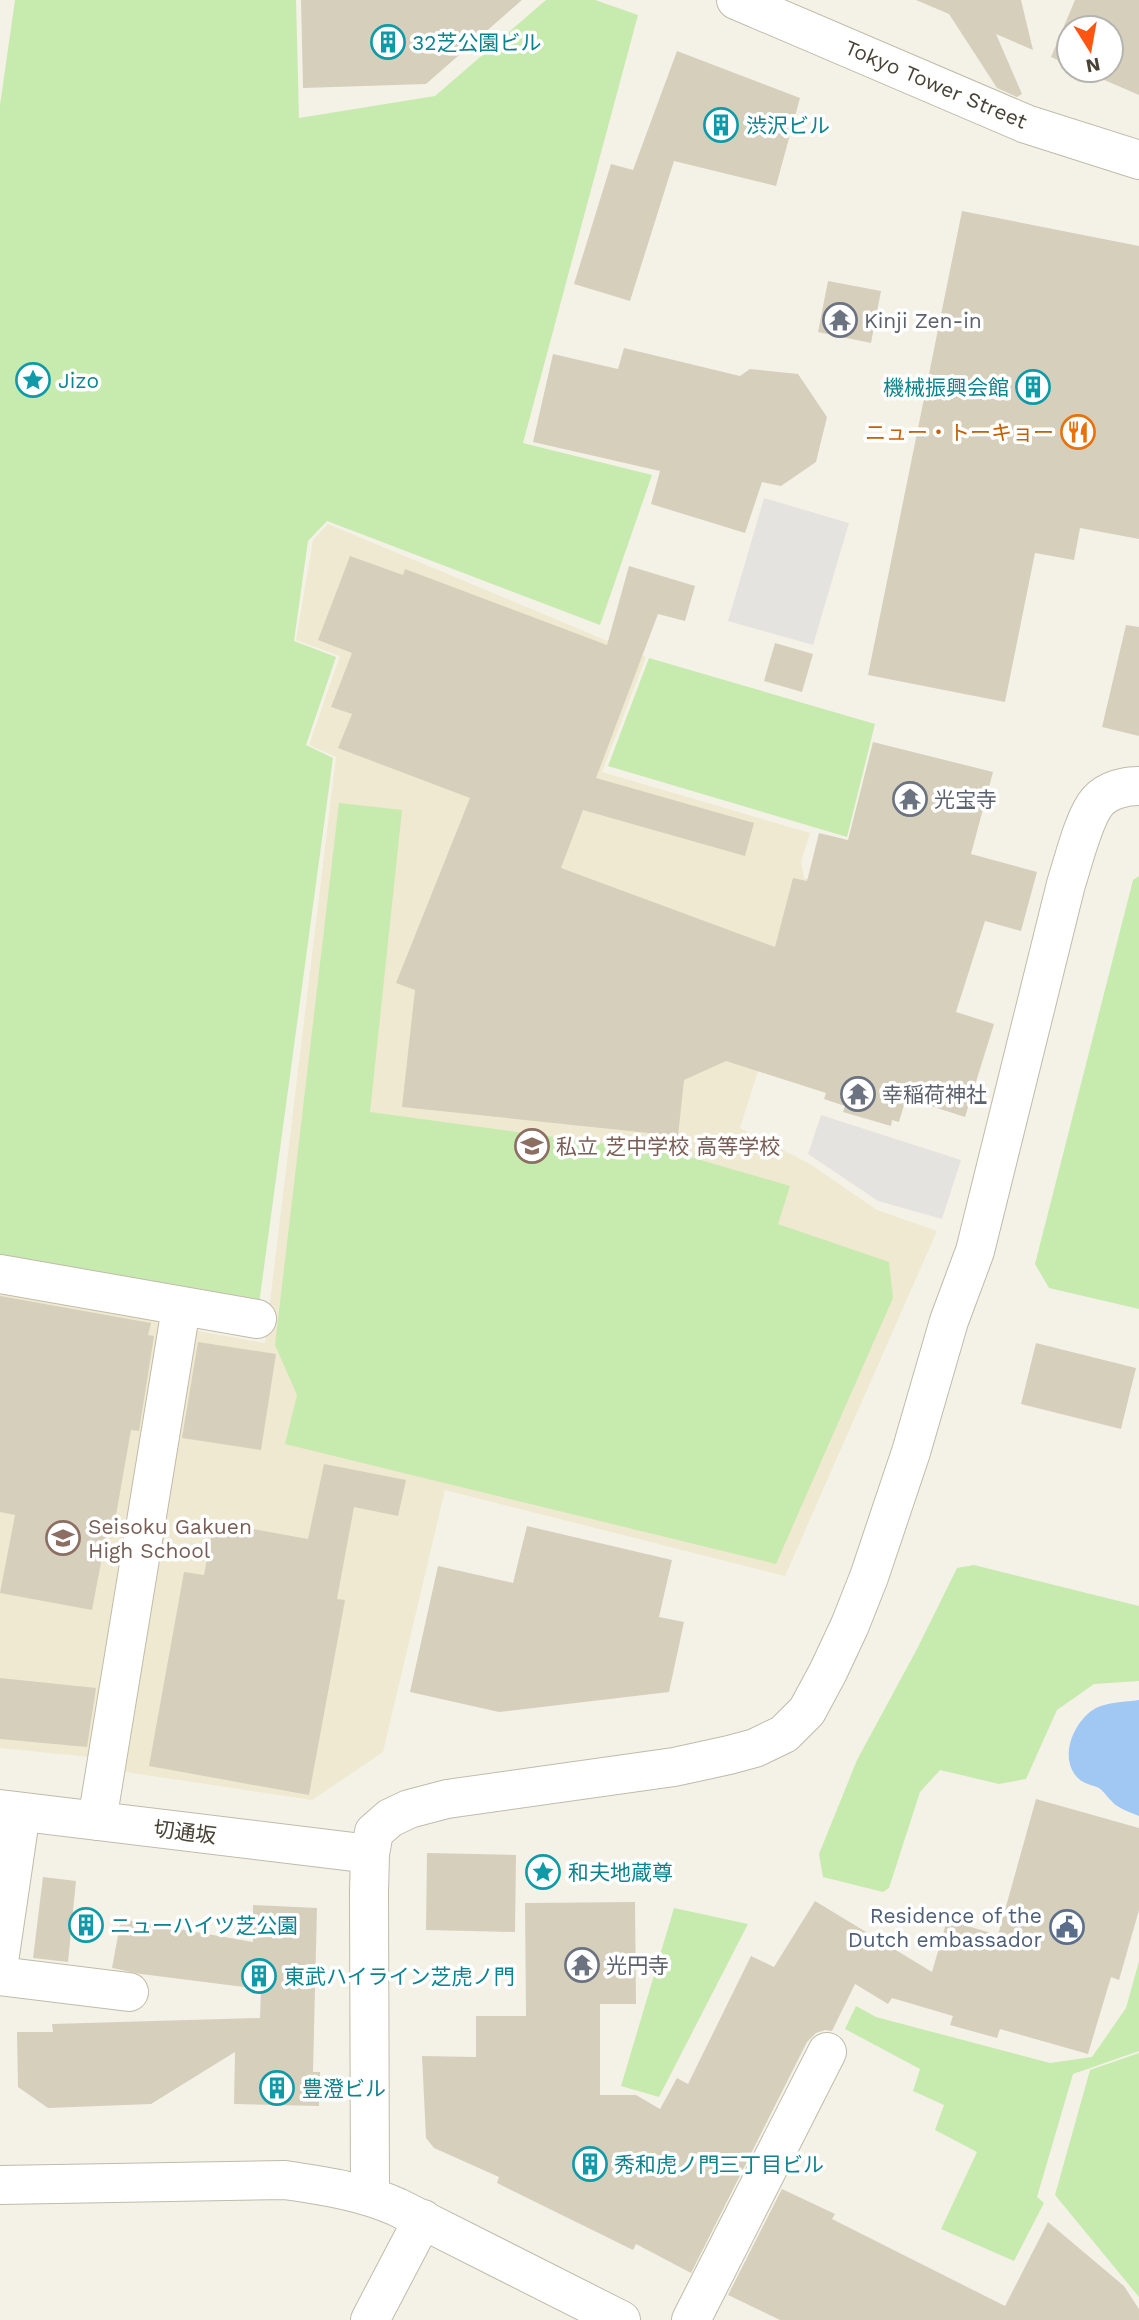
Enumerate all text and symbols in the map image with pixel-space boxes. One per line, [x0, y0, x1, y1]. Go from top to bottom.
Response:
north arrow [1055, 14, 1125, 84]
building icon: 32芝公園ビル [369, 23, 407, 61]
place label: 32芝公園ビル [412, 30, 542, 55]
street label: Tokyo Tower Street [841, 34, 1031, 134]
text: N [1084, 53, 1102, 78]
building icon: 渋沢ビル [702, 106, 740, 144]
place label: 渋沢ビル [746, 113, 830, 138]
temple icon: Kinji Zen-in [821, 301, 859, 339]
place label: Kinji Zen-in [864, 308, 982, 333]
place icon: Jizo [14, 361, 52, 399]
place label: Jizo [58, 368, 99, 393]
building icon: 機械振興会館 [1014, 368, 1052, 406]
place label: 機械振興会館 [883, 375, 1009, 400]
restaurant icon: ニュー・トーキョー [1059, 413, 1097, 451]
place label: ニュー・トーキョー [865, 420, 1054, 445]
temple icon: 光宝寺 [891, 780, 929, 818]
place label: 光宝寺 [934, 787, 997, 812]
temple icon: 幸稲荷神社 [839, 1075, 877, 1113]
place label: 幸稲荷神社 [882, 1082, 987, 1107]
school or university icon: 私立 芝中学校 高等学校 [513, 1127, 551, 1165]
place label: 私立 芝中学校 高等学校 [556, 1134, 780, 1159]
place label: Seisoku Gakuen High School [88, 1514, 252, 1563]
school or university icon: Seisoku Gakuen High School [44, 1519, 82, 1557]
street label: 切通坂 [152, 1816, 218, 1848]
place icon: 和夫地蔵尊 [524, 1853, 562, 1891]
place label: 和夫地蔵尊 [568, 1860, 673, 1885]
place label: Residence of the Dutch embassador [848, 1903, 1042, 1952]
building icon: ニューハイツ芝公園 [67, 1906, 105, 1944]
public building icon: Residence of the Dutch embassador [1048, 1908, 1086, 1946]
place label: ニューハイツ芝公園 [110, 1913, 298, 1938]
temple icon: 光円寺 [563, 1946, 601, 1984]
place label: 光円寺 [606, 1953, 669, 1978]
building icon: 東武ハイライン芝虎ノ門 [240, 1957, 278, 1995]
place label: 東武ハイライン芝虎ノ門 [284, 1964, 515, 1989]
building icon: 豊澄ビル [258, 2069, 296, 2107]
place label: 豊澄ビル [302, 2076, 386, 2101]
building icon: 秀和虎ノ門三丁目ビル [571, 2145, 609, 2183]
place label: 秀和虎ノ門三丁目ビル [614, 2152, 824, 2177]

